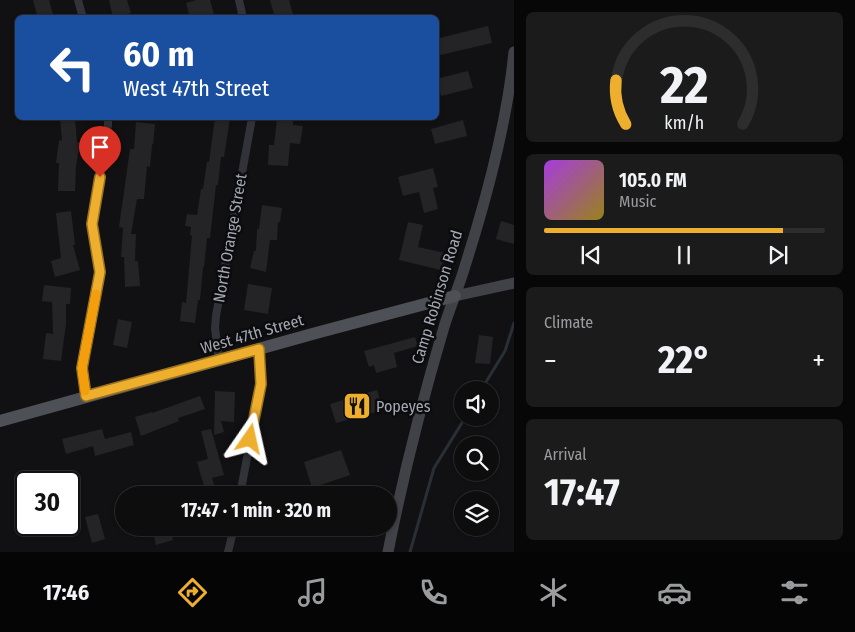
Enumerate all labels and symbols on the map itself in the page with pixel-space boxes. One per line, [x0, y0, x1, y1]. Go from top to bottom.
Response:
pin [79, 126, 121, 177]
street label: North Orange Street [209, 171, 251, 304]
street label: Camp Robinson Road [408, 228, 466, 366]
street label: West 47th Street [198, 310, 306, 358]
restaurant icon: Popeyes [342, 391, 372, 421]
place label: Popeyes [376, 397, 431, 416]
position arrow [223, 412, 275, 464]
speed limit sign: 30 [15, 471, 80, 536]

